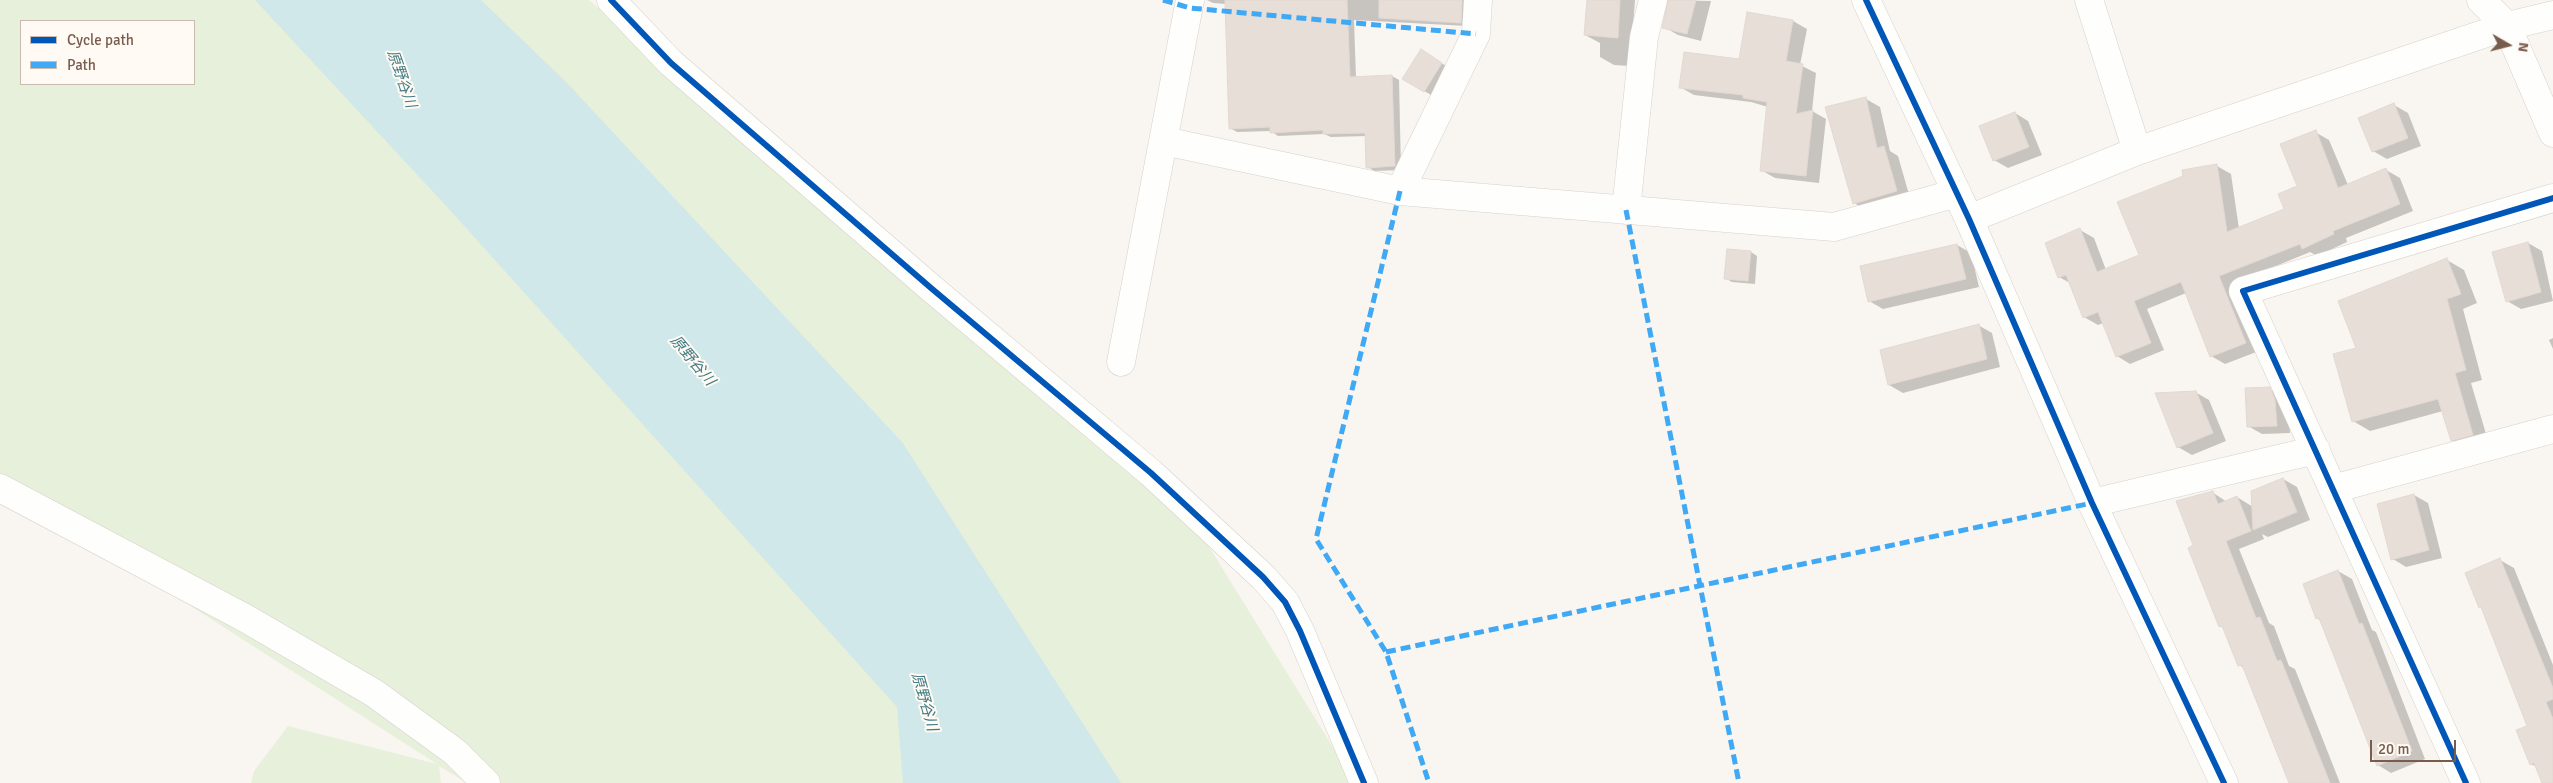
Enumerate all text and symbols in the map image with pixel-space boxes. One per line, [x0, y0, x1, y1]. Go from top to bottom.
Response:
legend [20, 20, 195, 85]
north arrow [2483, 20, 2533, 70]
text: Cycle path [67, 31, 134, 49]
text: N [2514, 41, 2532, 53]
water label: 原野谷川 [383, 48, 419, 110]
text: Path [67, 56, 96, 74]
water label: 原野谷川 [666, 332, 718, 390]
water label: 原野谷川 [907, 671, 941, 733]
scale bar [2373, 730, 2459, 762]
text: 20 m [2378, 740, 2409, 758]

